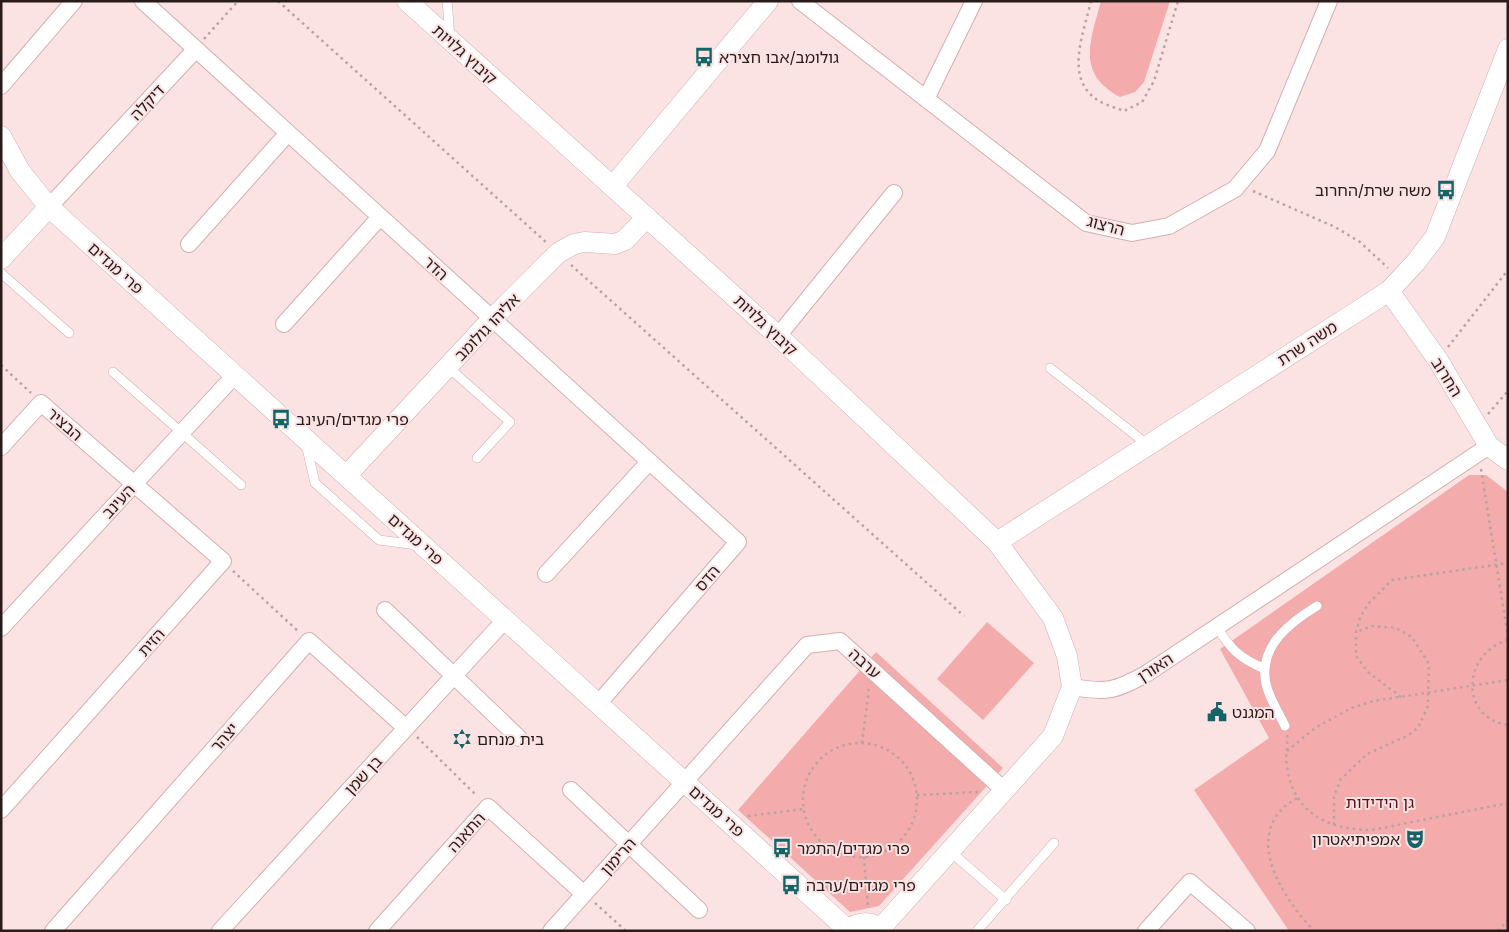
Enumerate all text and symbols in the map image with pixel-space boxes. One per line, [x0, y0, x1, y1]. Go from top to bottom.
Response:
street label: קיבוץ גלויות [429, 20, 501, 88]
bus stop icon: גולומב/אבו חצירא [693, 46, 715, 68]
place label: גולומב/אבו חצירא [719, 47, 839, 67]
street label: דיקלה [125, 80, 169, 124]
bus stop icon: משה שרת/החרוב [1435, 179, 1457, 201]
place label: משה שרת/החרוב [1315, 180, 1431, 200]
street label: הרצוג [1085, 210, 1127, 240]
street label: פרי מגדים [84, 238, 148, 298]
street label: הדר [419, 252, 453, 284]
street label: אליהו גולומב [450, 289, 524, 365]
street label: קיבוץ גלויות [730, 290, 802, 360]
street label: משה שרת [1273, 316, 1341, 370]
street label: החרוב [1427, 354, 1467, 400]
street label: הבציר [43, 403, 87, 445]
bus stop icon: פרי מגדים/העינב [270, 408, 292, 430]
place label: פרי מגדים/העינב [296, 409, 409, 429]
street label: העינב [97, 480, 139, 522]
street label: פרי מגדים [384, 509, 448, 569]
street label: הדס [690, 561, 724, 595]
street label: הזית [133, 624, 169, 660]
street label: ערבה [845, 643, 885, 683]
street label: האורן [1133, 648, 1177, 686]
public building icon: המגנט [1206, 701, 1228, 723]
place label: המגנט [1232, 702, 1275, 722]
street label: יצהר [206, 718, 242, 756]
synagogue icon: בית מנחם [451, 728, 473, 750]
place label: בית מנחם [477, 729, 544, 749]
street label: בן שמן [340, 751, 386, 799]
street label: פרי מגדים [685, 781, 749, 841]
park label: גן הידידות [1346, 792, 1414, 812]
street label: התאנה [443, 808, 489, 856]
theatre icon: אמפיתיאטרון [1404, 828, 1426, 850]
place label: אמפיתיאטרון [1312, 829, 1400, 849]
street label: הרימון [596, 833, 640, 879]
bus stop icon: פרי מגדים/התמר [771, 837, 793, 859]
place label: פרי מגדים/התמר [797, 838, 910, 858]
bus stop icon: פרי מגדים/ערבה [780, 874, 802, 896]
place label: פרי מגדים/ערבה [806, 875, 916, 895]

